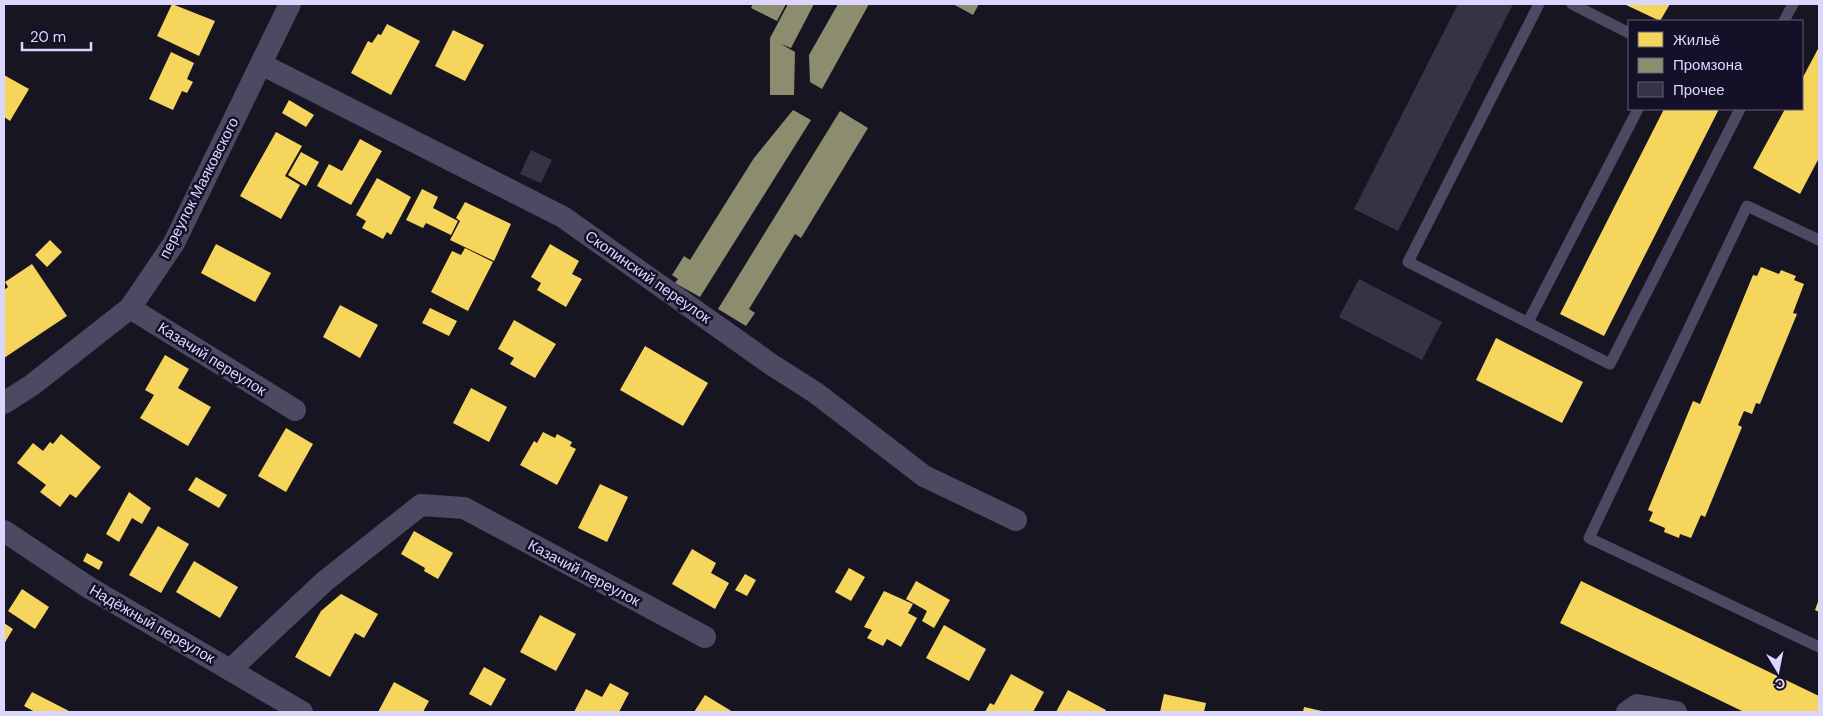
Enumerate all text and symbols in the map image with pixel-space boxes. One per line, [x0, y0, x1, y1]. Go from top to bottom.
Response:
scale bar [22, 20, 91, 52]
legend [1628, 20, 1803, 110]
text: 20 m [30, 27, 66, 47]
text: Жильё [1673, 30, 1720, 50]
text: Промзона [1673, 55, 1743, 75]
text: Прочее [1673, 80, 1725, 100]
street label: переулок Маяковского [155, 114, 243, 262]
street label: Скопинский переулок [581, 226, 715, 328]
street label: Казачий переулок [154, 318, 270, 401]
street label: Казачий переулок [524, 535, 644, 611]
street label: Надёжный переулок [86, 580, 219, 668]
north arrow [1753, 646, 1803, 696]
text: С [1774, 674, 1787, 694]

